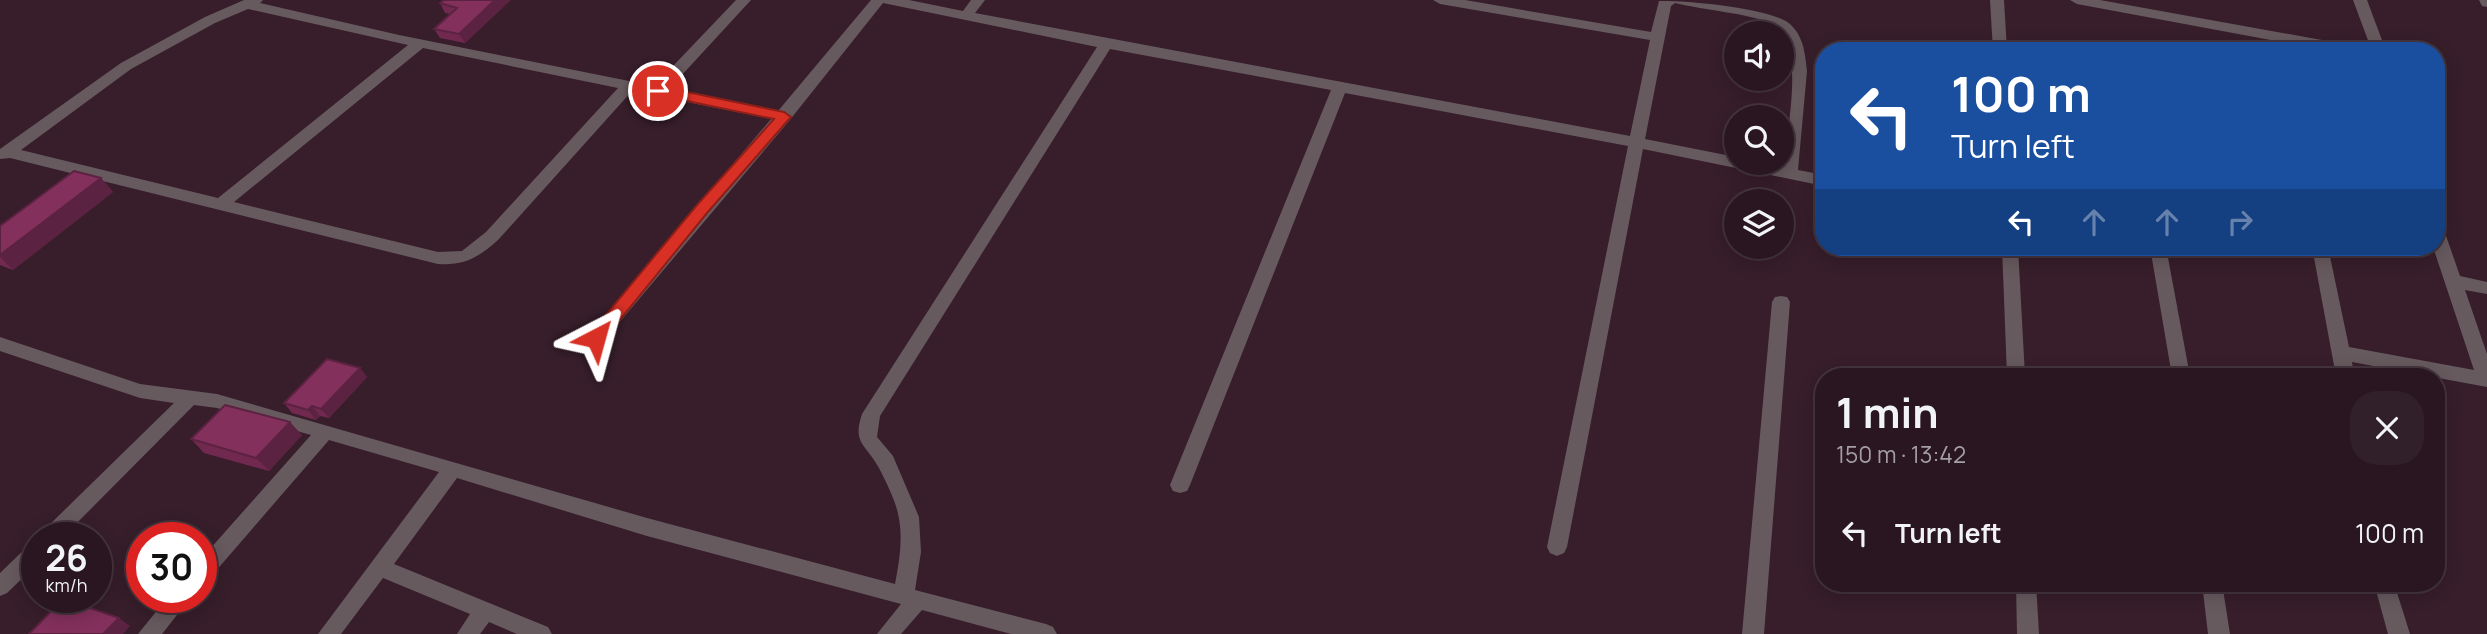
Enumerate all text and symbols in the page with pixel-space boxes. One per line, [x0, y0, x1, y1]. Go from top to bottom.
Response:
map controls [1724, 21, 1794, 259]
button: sound [1724, 21, 1794, 91]
text: 100 m [1951, 60, 2091, 127]
pin [628, 61, 688, 121]
icon: left [1836, 70, 1927, 161]
icon: arrive [639, 72, 677, 110]
button: search [1724, 105, 1794, 175]
text: Turn left [1951, 124, 2075, 168]
button: layers [1724, 189, 1794, 259]
icon: left [2002, 203, 2040, 241]
icon: ahead [2075, 203, 2113, 241]
icon: ahead [2148, 203, 2186, 241]
icon: right [2221, 203, 2259, 241]
position arrow [559, 301, 633, 375]
text: 1 min [1836, 383, 1939, 441]
button: close [2350, 391, 2424, 465]
text: 150 m · 13:42 [1836, 438, 1966, 470]
icon: left [1836, 514, 1874, 552]
text: Turn left [1895, 515, 2002, 551]
text: 100 m [2355, 515, 2424, 551]
speed limit sign: 30 [126, 522, 217, 613]
text: 26 [45, 534, 88, 582]
text: km/h [46, 573, 87, 597]

